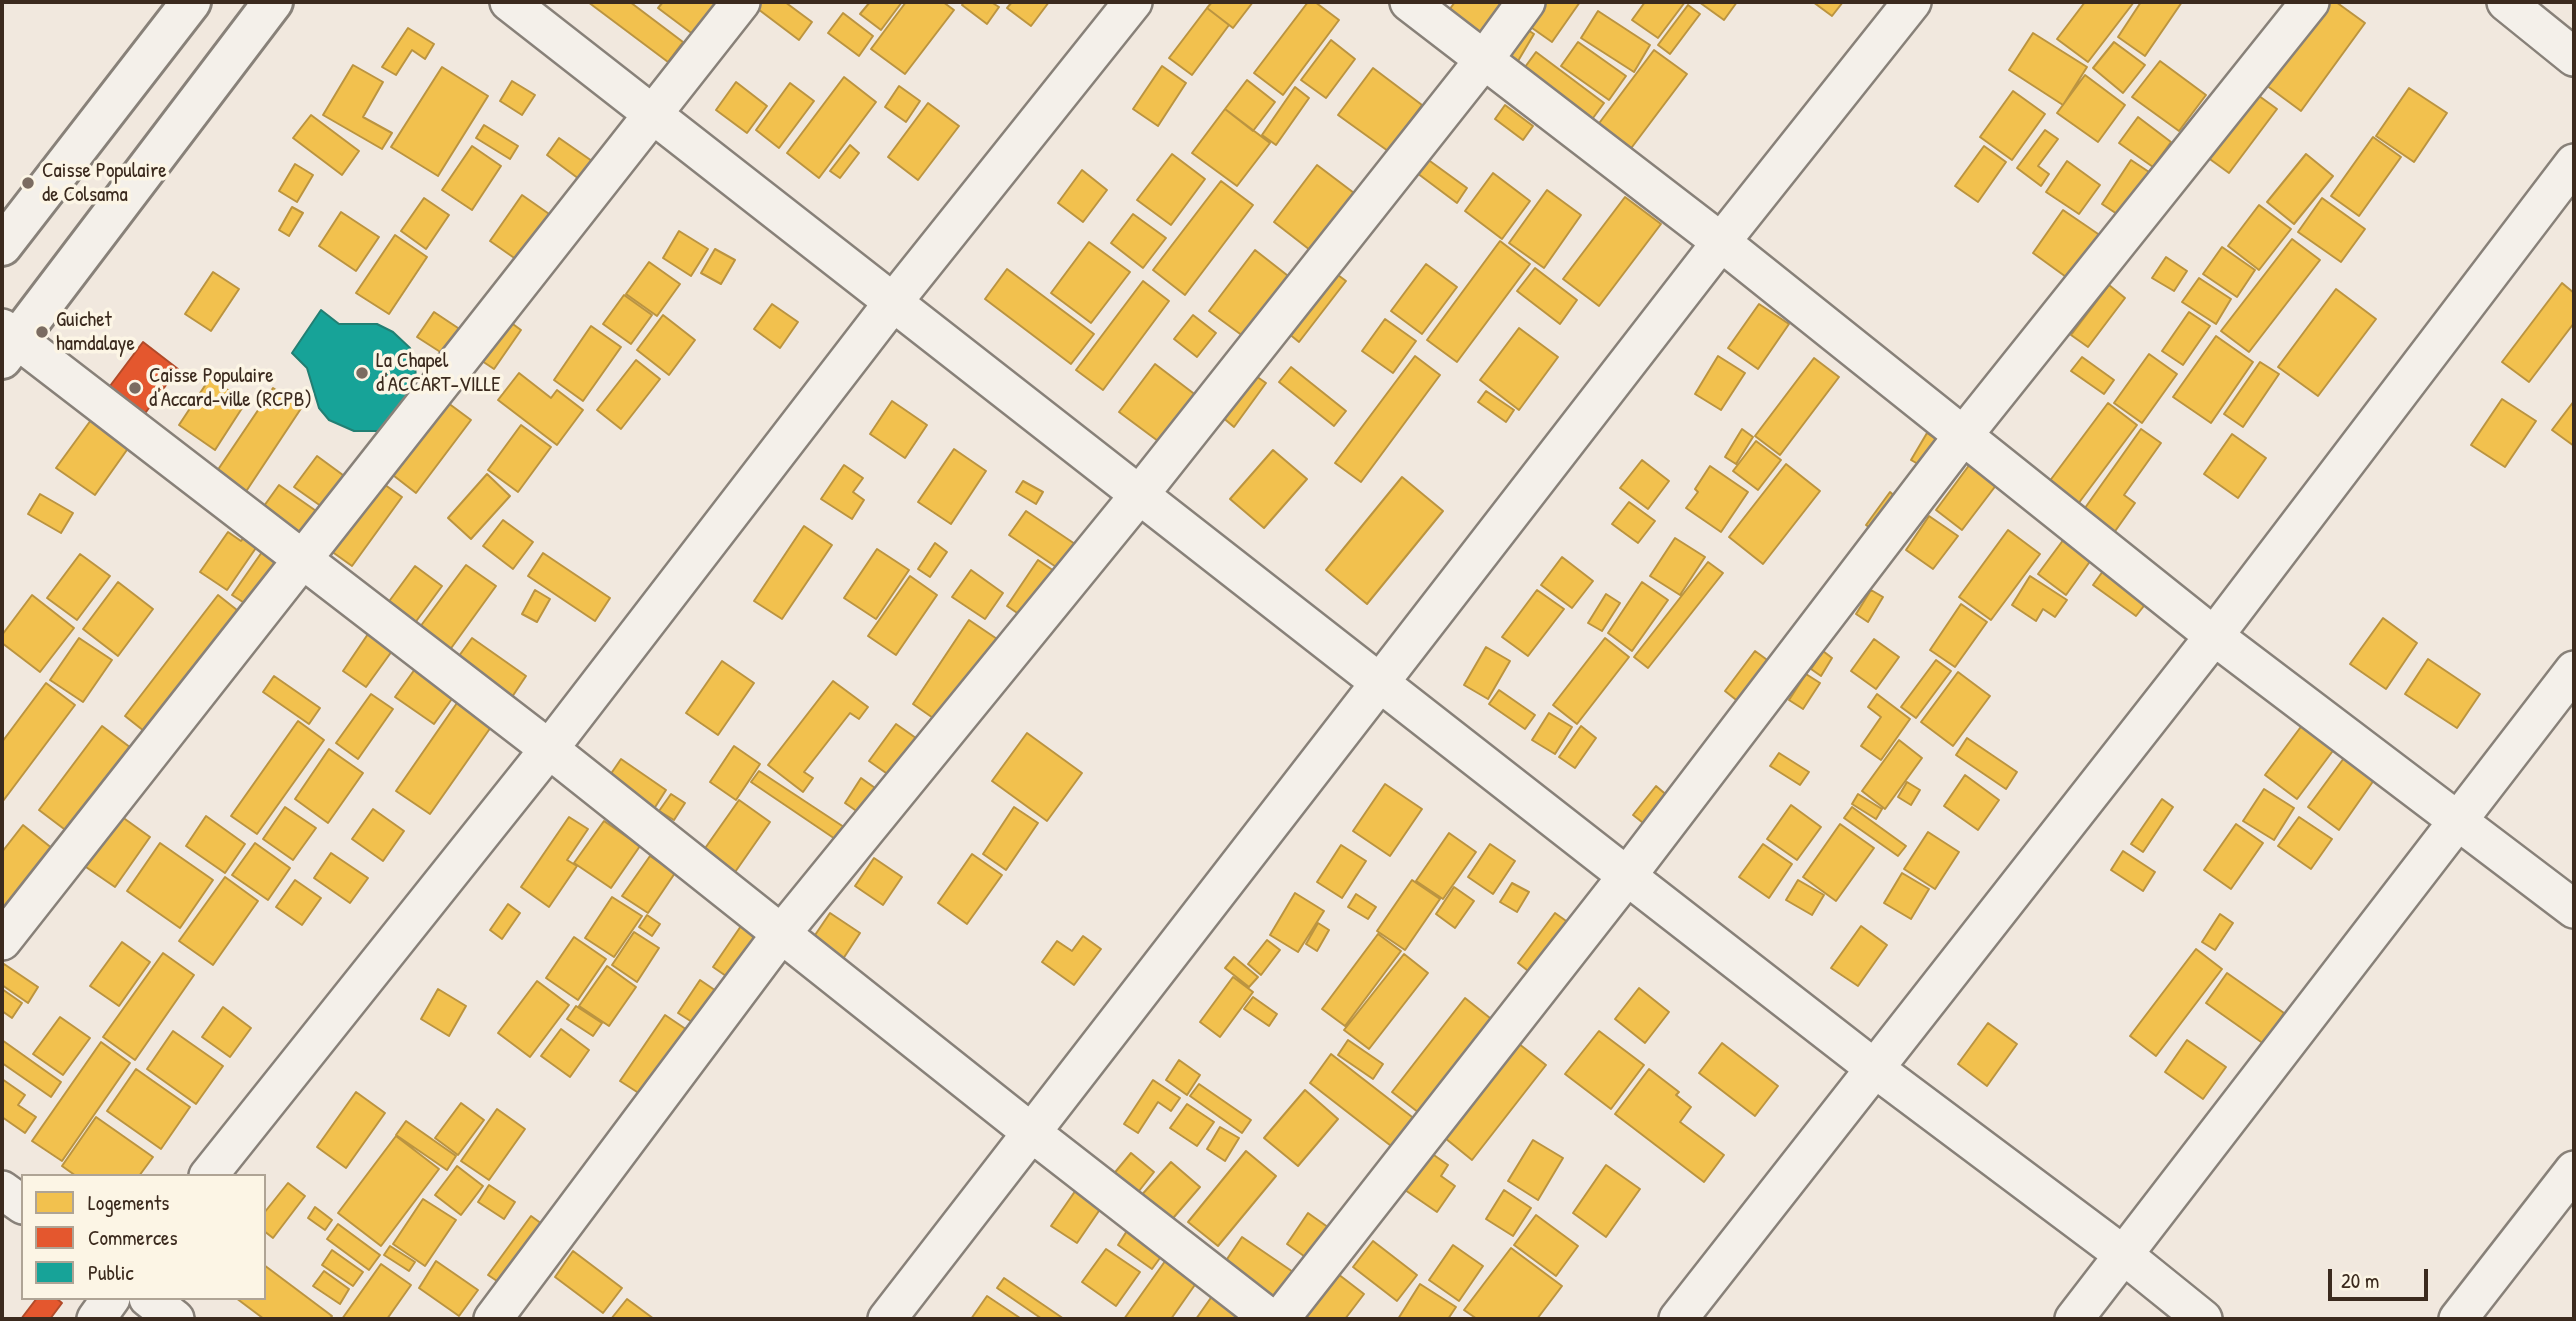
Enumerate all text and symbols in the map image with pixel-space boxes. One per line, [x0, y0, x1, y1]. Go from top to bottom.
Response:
place label: Caisse Populaire de Colsama [42, 158, 167, 208]
marker: Caisse Populaire de Colsama [20, 175, 36, 191]
place label: Guichet hamdalaye [56, 307, 135, 357]
marker: Guichet hamdalaye [34, 324, 50, 340]
place label: La Chapel d'ACCART-VILLE [376, 348, 501, 398]
place label: Caisse Populaire d'Accard-ville (RCPB) [149, 363, 312, 413]
marker: La Chapel d'ACCART-VILLE [354, 365, 370, 381]
marker: Caisse Populaire d'Accard-ville (RCPB) [127, 380, 143, 396]
legend [21, 1174, 266, 1300]
text: Logements [88, 1188, 169, 1217]
text: Commerces [88, 1223, 178, 1252]
scale bar [2331, 1254, 2431, 1298]
text: Public [88, 1258, 134, 1287]
text: 20 m [2341, 1266, 2379, 1295]

